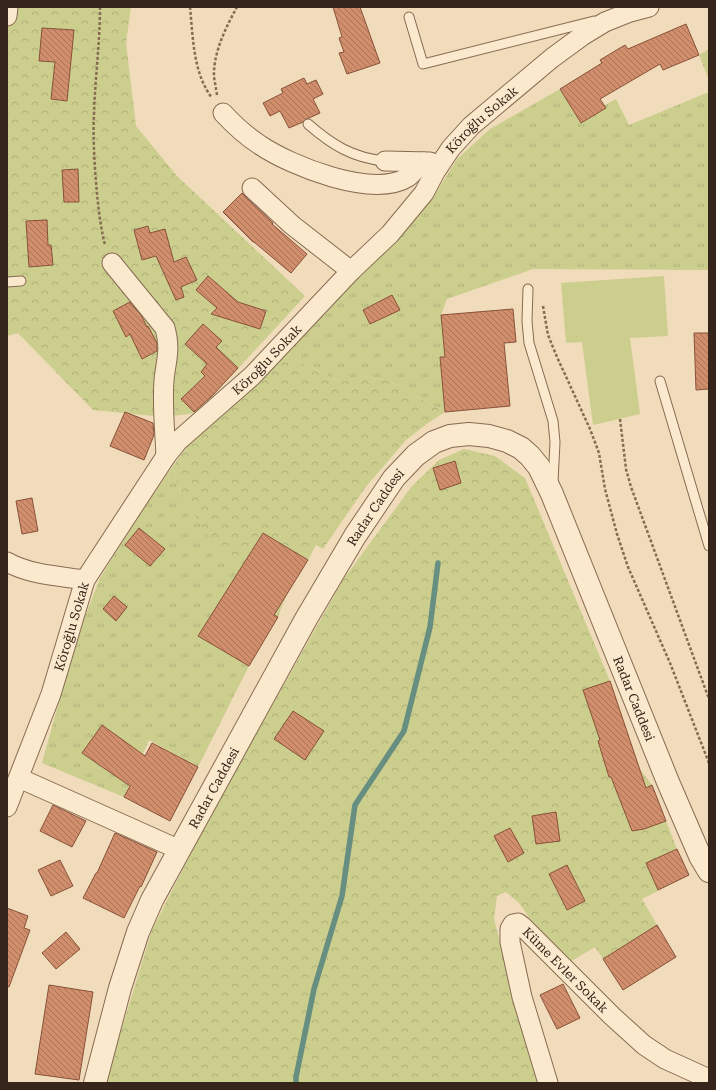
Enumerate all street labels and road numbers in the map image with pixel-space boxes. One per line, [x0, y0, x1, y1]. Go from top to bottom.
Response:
street label: Köroğlu Sokak [443, 83, 521, 156]
street label: Köroğlu Sokak [229, 322, 305, 398]
street label: Radar Caddesi [344, 466, 407, 549]
street label: Köroğlu Sokak [51, 580, 92, 673]
street label: Radar Caddesi [610, 654, 658, 743]
street label: Radar Caddesi [186, 745, 242, 831]
street label: Küme Evler Sokak [520, 924, 611, 1016]

